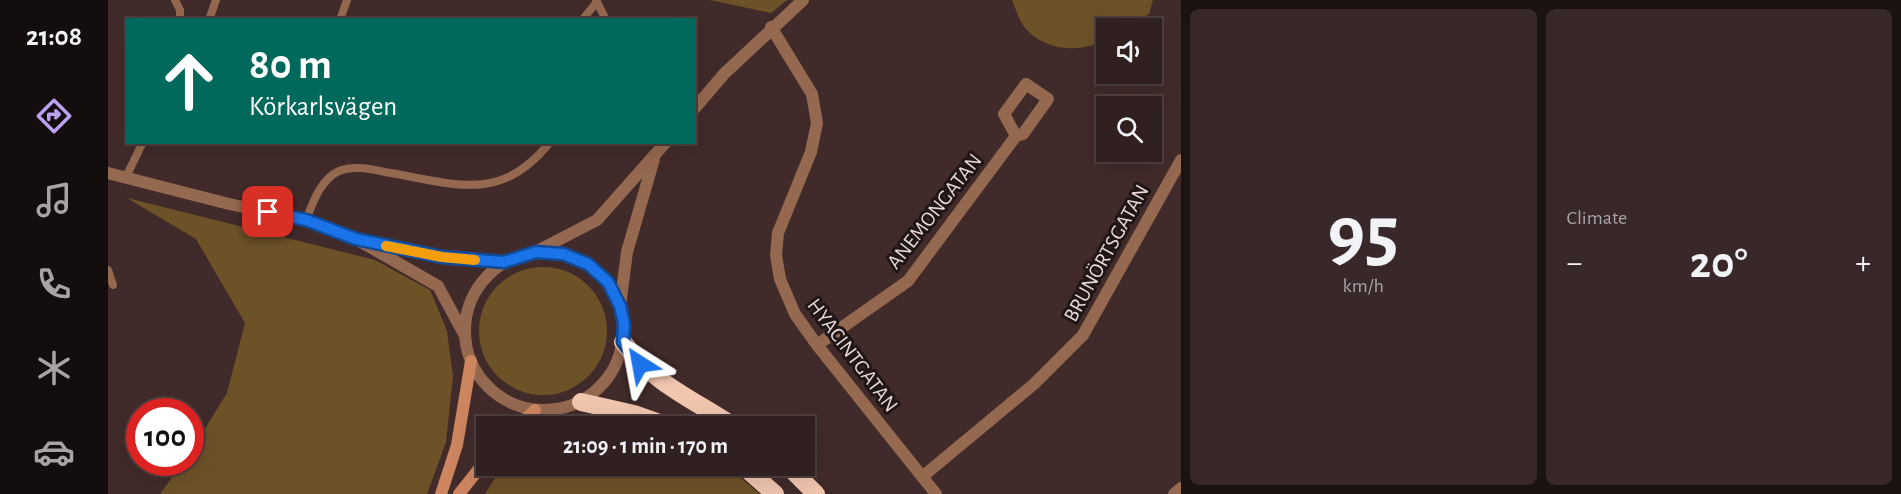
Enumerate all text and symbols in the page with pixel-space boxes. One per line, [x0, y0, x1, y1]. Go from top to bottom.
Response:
map controls [1096, 18, 1162, 162]
button: sound [1096, 18, 1162, 84]
text: 21:08 [26, 23, 82, 50]
icon: ahead [150, 42, 228, 120]
text: 80 m [249, 44, 332, 86]
text: Körkarlsvägen [249, 93, 397, 120]
icon: directions [33, 95, 75, 137]
button: search [1096, 96, 1162, 162]
street label: ANEMONGATAN [883, 150, 986, 273]
icon: music [33, 179, 75, 221]
street label: BRUNÖRTSGATAN [1059, 181, 1153, 325]
pin [242, 186, 293, 237]
icon: arrive [251, 195, 284, 228]
text: 95 [1328, 196, 1399, 274]
text: Climate [1567, 208, 1627, 228]
text: 20° [1690, 241, 1748, 286]
text: − [1567, 247, 1582, 280]
text: + [1855, 247, 1871, 280]
icon: phone [33, 263, 75, 305]
text: km/h [1343, 276, 1384, 296]
street label: HYACINTGATAN [803, 295, 902, 416]
position arrow [608, 332, 672, 396]
icon: climate [33, 347, 75, 389]
speed limit sign: 100 [126, 398, 204, 476]
icon: car [33, 431, 75, 473]
text: 21:09 · 1 min · 170 m [563, 435, 728, 457]

